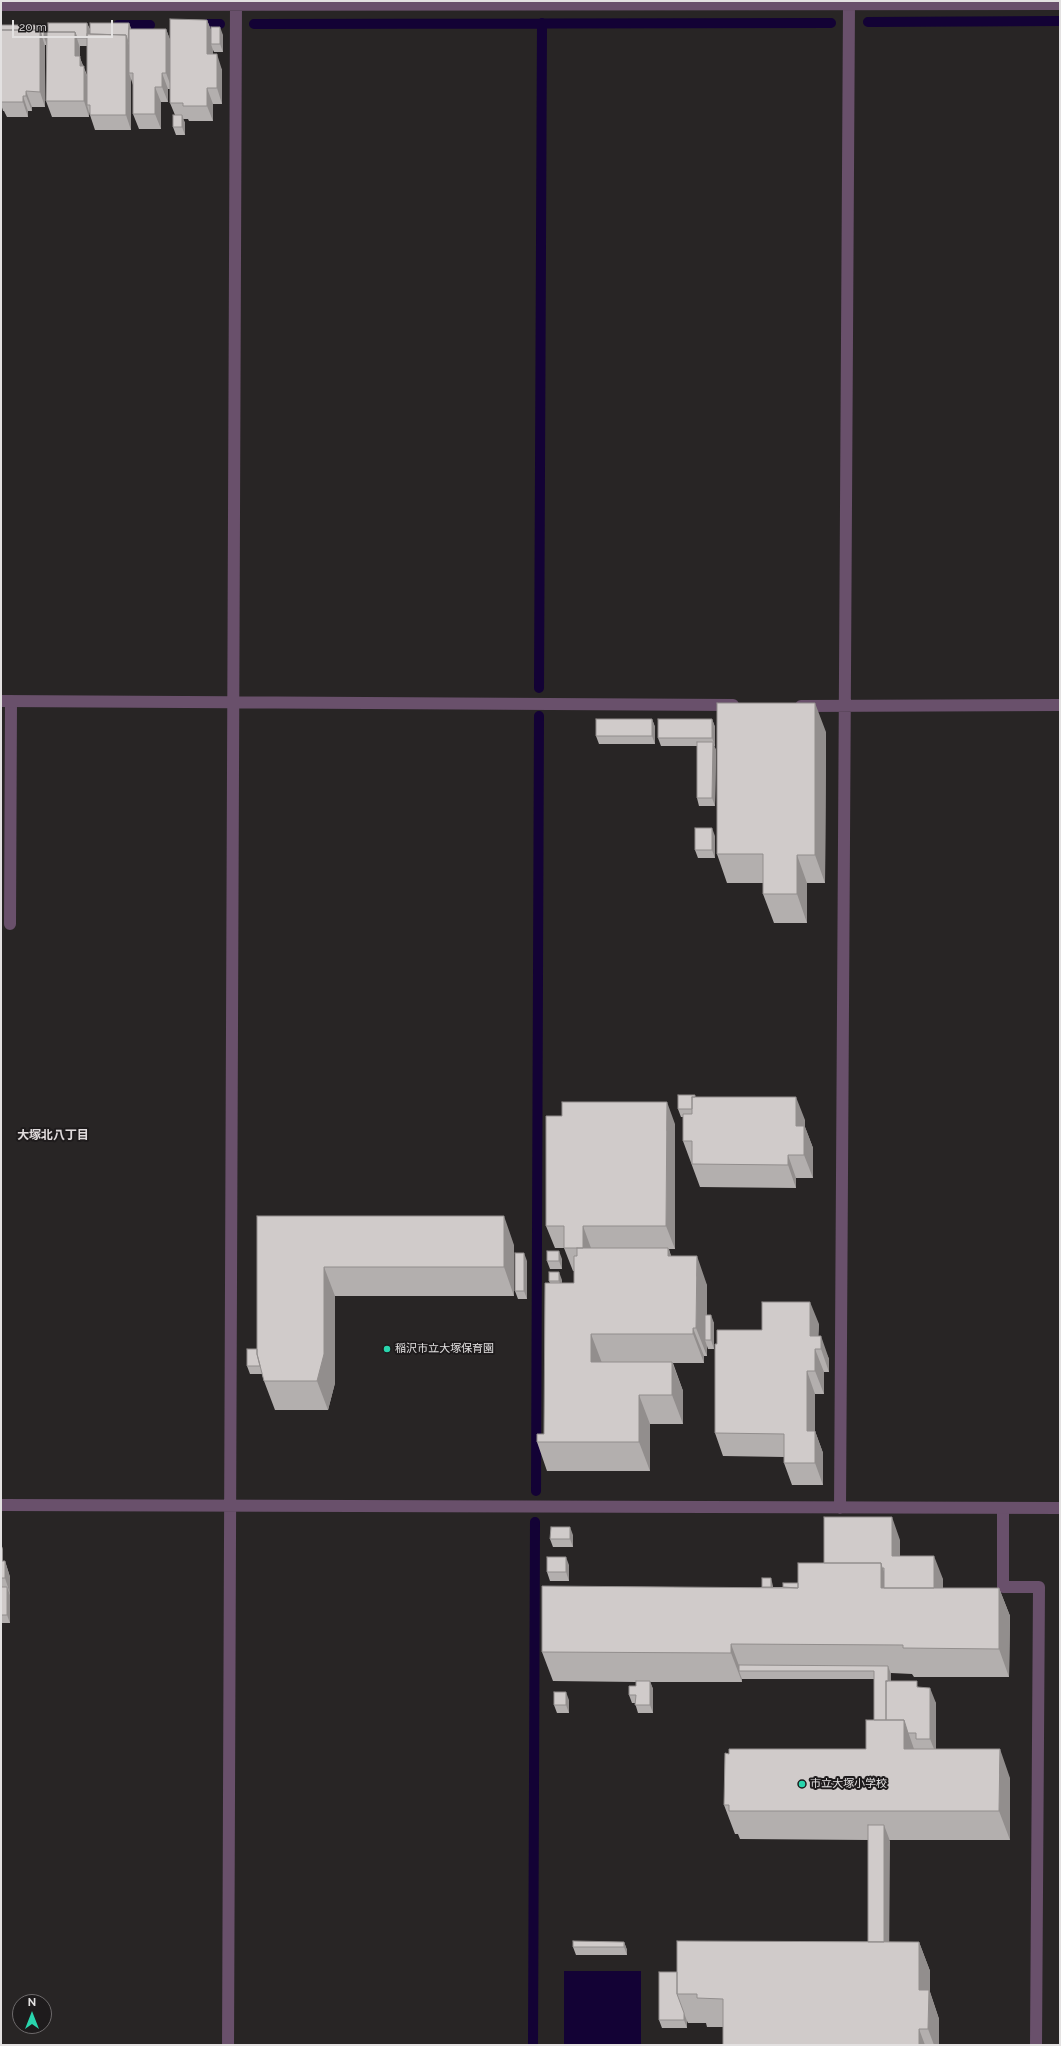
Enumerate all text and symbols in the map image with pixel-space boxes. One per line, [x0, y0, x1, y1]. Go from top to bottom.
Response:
scale bar [14, 12, 115, 38]
text: 20 m [19, 20, 47, 34]
district label: 大塚北八丁目 [17, 1128, 89, 1142]
place label: 稲沢市立大塚保育園 [395, 1342, 494, 1356]
marker: 稲沢市立大塚保育園 [382, 1344, 392, 1354]
place label: 市立大塚小学校 [810, 1777, 887, 1791]
marker: 市立大塚小学校 [797, 1779, 807, 1789]
north arrow [12, 1994, 52, 2034]
text: N [28, 1996, 36, 2009]

